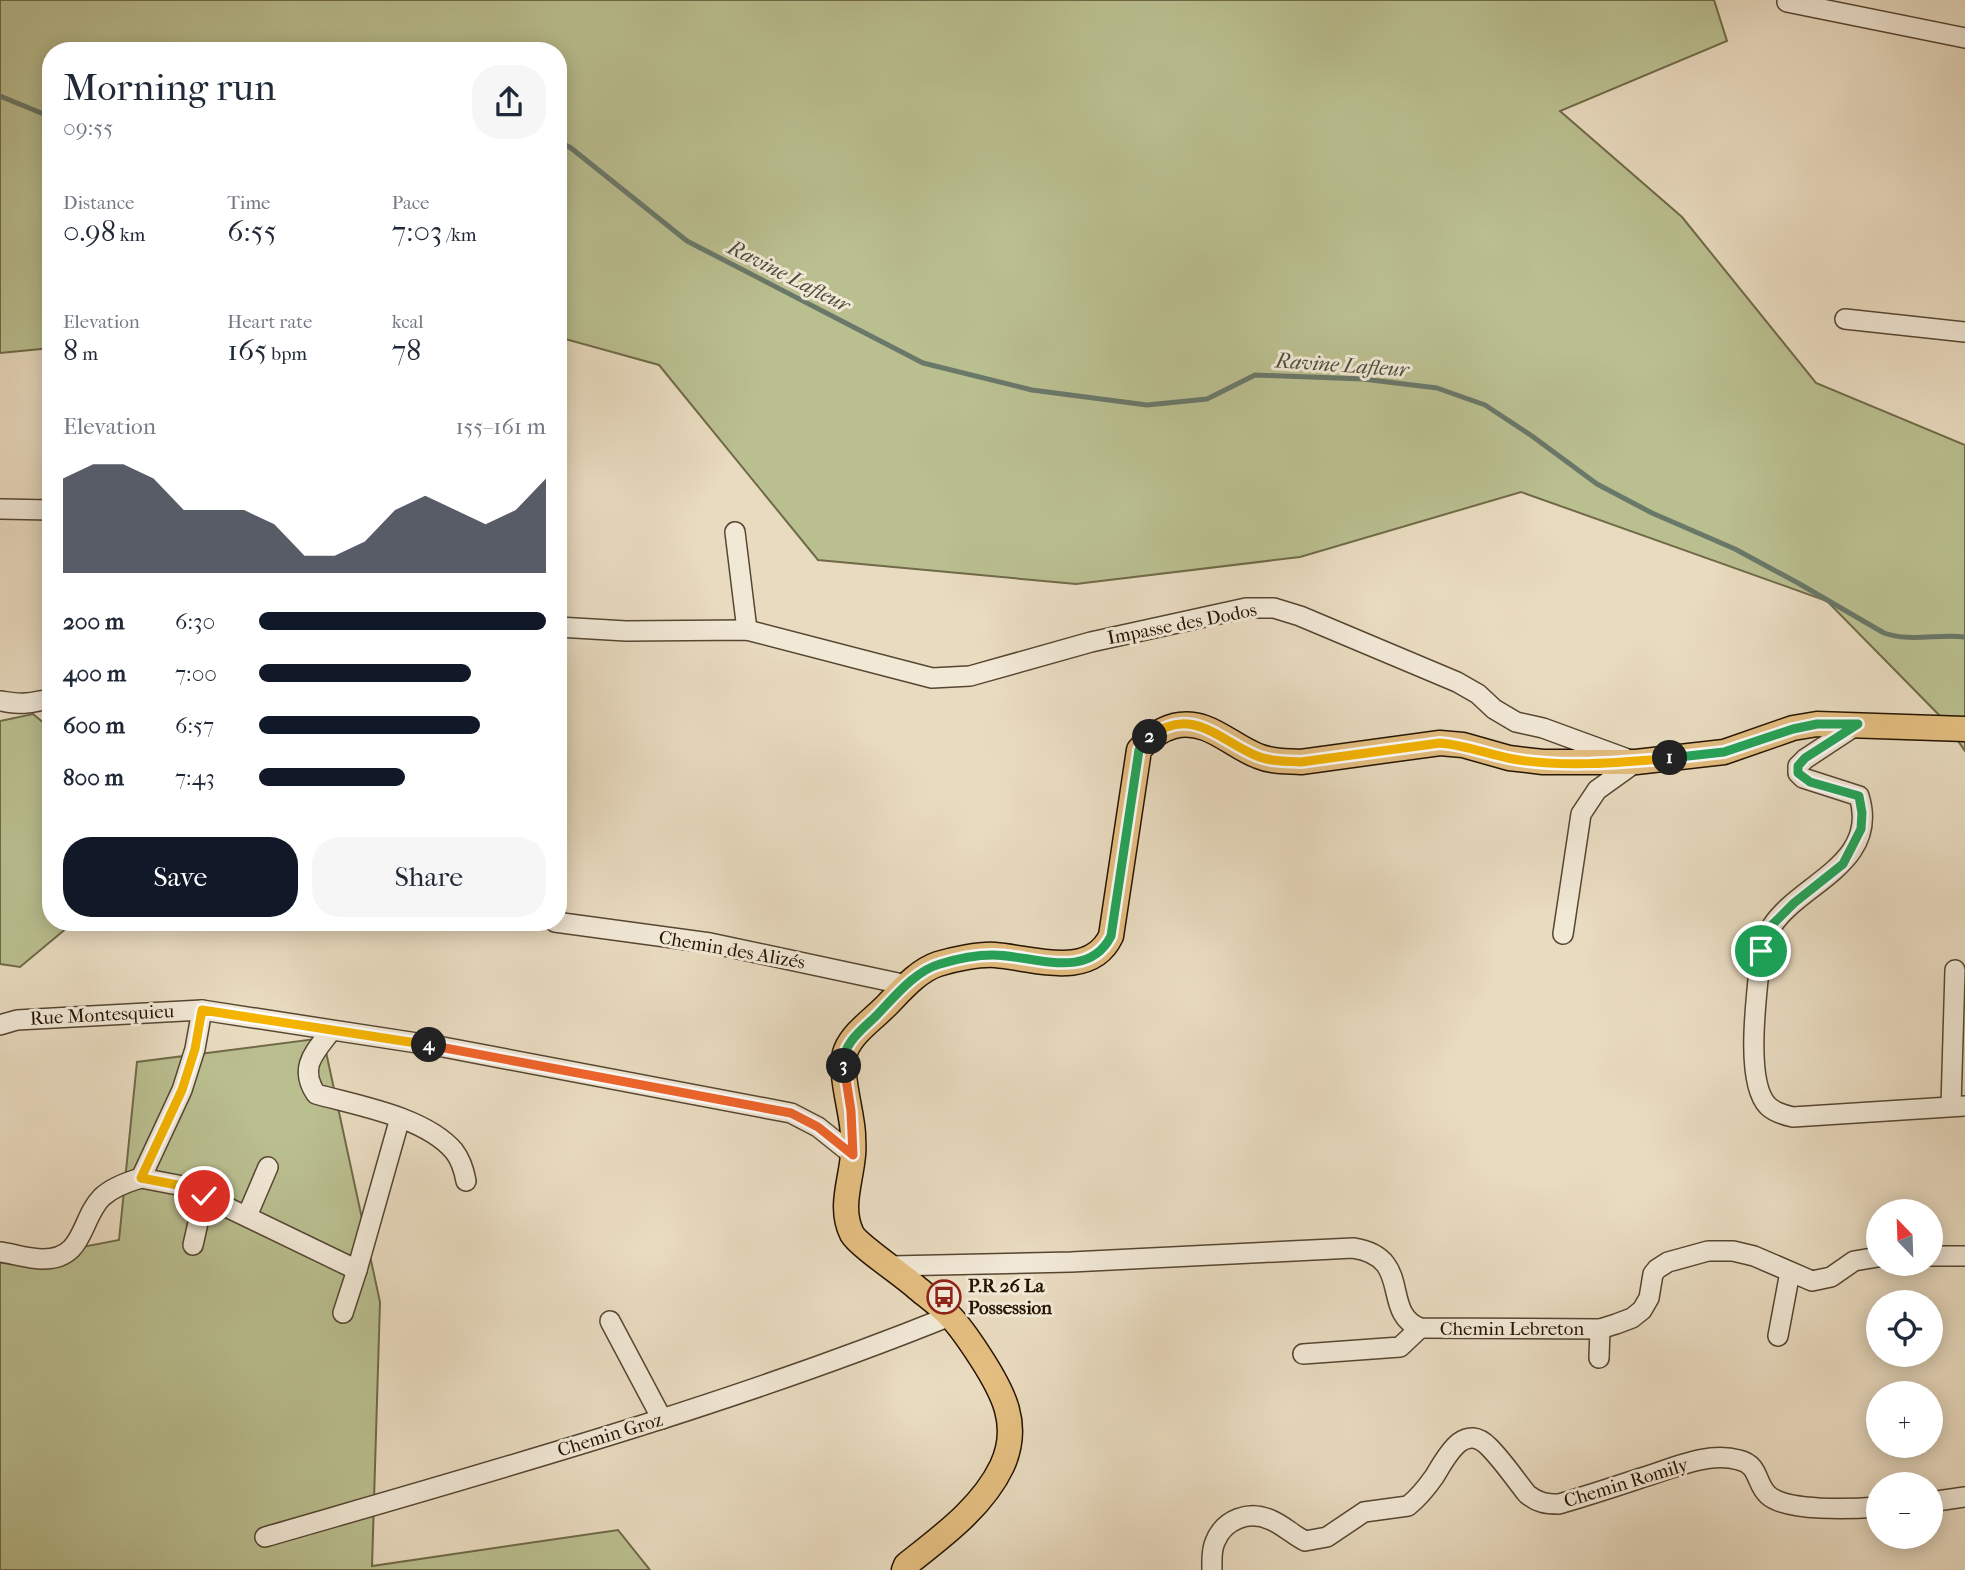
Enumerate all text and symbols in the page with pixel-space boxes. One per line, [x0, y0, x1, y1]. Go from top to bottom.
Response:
text: Morning run [63, 65, 276, 110]
button: share [472, 65, 546, 139]
text: 09:55 [63, 114, 113, 141]
text: Distance [63, 192, 134, 214]
text: Time [227, 192, 271, 214]
text: Pace [392, 192, 430, 214]
text: 0.98 [63, 214, 116, 249]
text: 6:55 [227, 214, 277, 249]
text: 7:03 [392, 214, 442, 249]
text: km [116, 224, 145, 246]
text: /km [442, 224, 477, 246]
water label: Ravine Lafleur [722, 234, 855, 318]
text: Elevation [63, 311, 140, 333]
text: Heart rate [227, 311, 312, 333]
text: kcal [392, 311, 424, 333]
text: 8 [63, 333, 78, 368]
text: 165 [227, 333, 267, 368]
text: 78 [392, 333, 421, 368]
text: m [78, 343, 98, 365]
text: bpm [267, 343, 307, 365]
water label: Ravine Lafleur [1273, 348, 1411, 382]
text: Elevation [63, 413, 156, 440]
text: 155–161 m [455, 413, 546, 440]
street label: Impasse des Dodos [1105, 599, 1259, 649]
text: 200 m [63, 608, 124, 635]
text: 6:30 [175, 608, 215, 635]
text: 400 m [63, 660, 126, 687]
text: 7:00 [175, 660, 217, 687]
text: 600 m [63, 712, 125, 739]
text: 6:57 [175, 712, 214, 739]
pin: 2 [1132, 720, 1168, 754]
text: 2 [1145, 725, 1154, 747]
pin: 1 [1652, 740, 1688, 776]
text: 1 [1666, 746, 1673, 768]
text: 800 m [63, 764, 124, 791]
text: 7:43 [175, 764, 215, 791]
button: Save [63, 837, 298, 917]
button: Share [312, 837, 546, 917]
pin [1731, 921, 1791, 981]
street label: Chemin des Alizés [657, 926, 807, 974]
icon: arrive [1742, 932, 1780, 970]
street label: Rue Montesquieu [29, 1000, 175, 1030]
pin: 4 [412, 1028, 446, 1062]
text: 4 [423, 1033, 434, 1055]
pin: 3 [826, 1048, 862, 1084]
text: 3 [840, 1054, 847, 1076]
pin [174, 1166, 234, 1226]
icon: check [185, 1177, 223, 1215]
north arrow [1866, 1199, 1942, 1276]
map controls [1866, 1199, 1943, 1549]
place label: P.R 26 La Possession [968, 1275, 1053, 1319]
bus stop icon: P.R 26 La Possession [925, 1278, 963, 1316]
button: locate [1866, 1290, 1943, 1367]
street label: Chemin Lebreton [1440, 1318, 1584, 1340]
button: + [1866, 1381, 1943, 1458]
street label: Chemin Groz [555, 1409, 665, 1461]
street label: Chemin Romily [1561, 1453, 1692, 1512]
button: − [1866, 1472, 1943, 1549]

